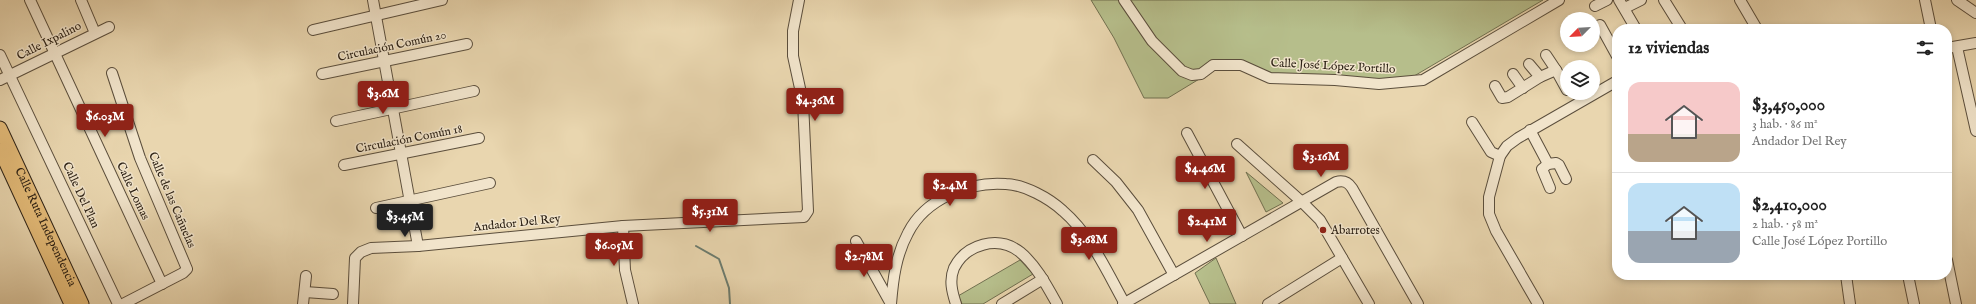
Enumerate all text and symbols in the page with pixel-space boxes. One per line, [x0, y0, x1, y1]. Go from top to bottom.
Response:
north arrow [1560, 12, 1600, 52]
map controls [1560, 12, 1600, 100]
street label: Calle Ixpalino [14, 18, 85, 65]
street label: Circulación Común 20 [336, 27, 448, 65]
icon: filters [1914, 37, 1936, 59]
text: 12 viviendas [1628, 38, 1709, 59]
street label: Calle José López Portillo [1270, 55, 1396, 78]
button: layers [1560, 60, 1600, 100]
pin: $3.6M [355, 81, 411, 115]
text: $3.6M [367, 85, 399, 102]
pin: $4.36M [782, 88, 848, 122]
text: $4.36M [795, 92, 835, 109]
text: $3,450,000 [1752, 95, 1825, 116]
icon: home [1660, 98, 1708, 146]
pin: $6.03M [72, 104, 138, 138]
text: $6.03M [86, 108, 124, 125]
text: 3 hab. · 86 m² [1752, 116, 1818, 133]
street label: Circulación Común 18 [354, 121, 464, 157]
text: Andador Del Rey [1752, 133, 1847, 150]
pin: $3.16M [1288, 144, 1354, 178]
text: $3.16M [1302, 148, 1340, 165]
street label: Calle de las Cañuelas [145, 150, 199, 250]
pin: $4.46M [1172, 156, 1238, 190]
street label: Calle Del Plan [59, 160, 103, 231]
street label: Calle Lomas [113, 160, 153, 222]
text: $4.46M [1185, 160, 1225, 177]
street label: Calle Ruta Independencia [12, 165, 81, 289]
pin: $2.4M [922, 173, 978, 207]
text: $2.4M [933, 177, 967, 194]
text: $2,410,000 [1752, 195, 1827, 216]
pin: $5.31M [677, 199, 743, 233]
icon: home [1660, 199, 1708, 247]
text: $5.31M [692, 203, 728, 220]
pin: $3.45M [372, 204, 438, 238]
text: $3.45M [386, 208, 424, 225]
pin: $2.41M [1174, 209, 1240, 243]
street label: Andador Del Rey [472, 211, 561, 235]
text: $2.41M [1187, 213, 1227, 230]
text: 2 hab. · 58 m² [1752, 216, 1818, 233]
place label: Abarrotes [1330, 223, 1380, 238]
marker: Abarrotes [1318, 225, 1328, 235]
pin: $3.68M [1056, 227, 1122, 261]
text: $3.68M [1070, 231, 1108, 248]
pin: $6.05M [581, 233, 647, 267]
text: Calle José López Portillo [1752, 233, 1887, 250]
text: $6.05M [595, 237, 633, 254]
pin: $2.78M [831, 244, 897, 278]
text: $2.78M [845, 248, 883, 265]

